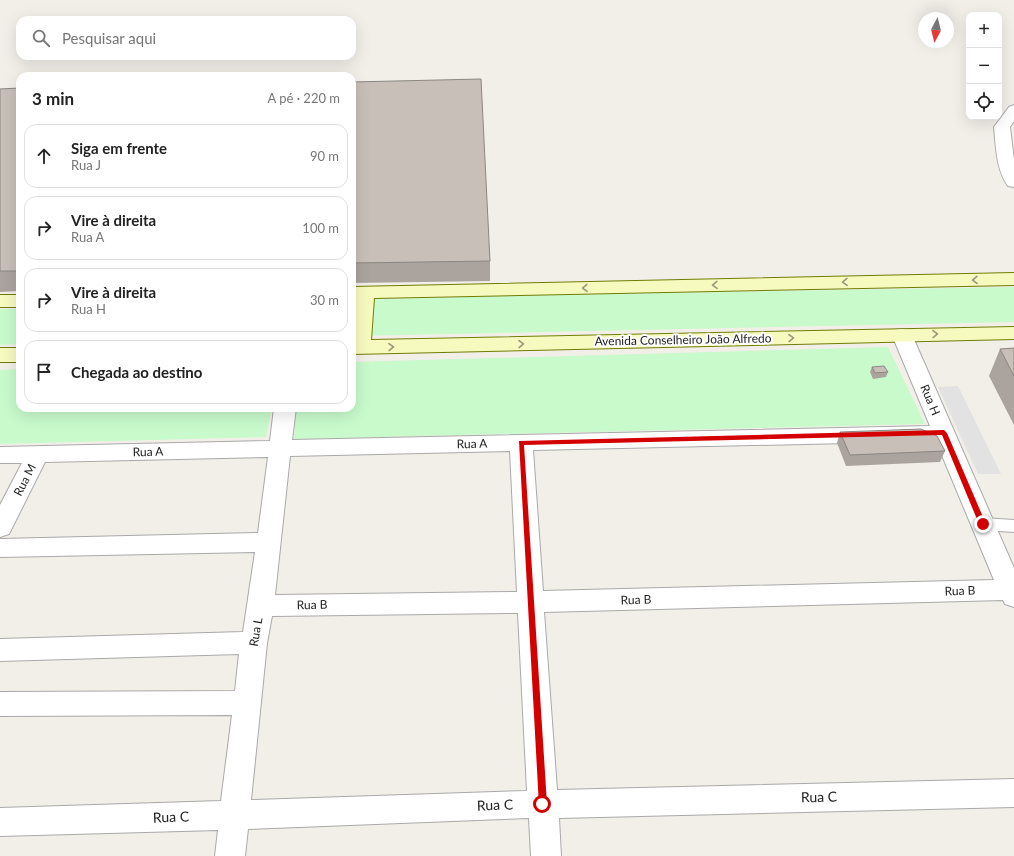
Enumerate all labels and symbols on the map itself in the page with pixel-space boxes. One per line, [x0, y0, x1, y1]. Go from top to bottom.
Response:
north arrow [918, 12, 954, 48]
one-way arrow [972, 276, 978, 284]
one-way arrow [842, 278, 848, 286]
one-way arrow [712, 281, 718, 289]
one-way arrow [582, 284, 588, 292]
street label: Avenida Conselheiro João Alfredo [594, 330, 772, 349]
one-way arrow [932, 330, 938, 339]
one-way arrow [788, 333, 794, 342]
one-way arrow [518, 339, 524, 348]
one-way arrow [388, 342, 394, 351]
street label: Rua H [917, 382, 944, 418]
street label: Rua A [456, 436, 488, 451]
street label: Rua A [132, 444, 164, 459]
street label: Rua M [10, 461, 39, 498]
route end [974, 515, 992, 533]
street label: Rua B [944, 582, 976, 599]
street label: Rua B [620, 591, 652, 608]
street label: Rua B [296, 597, 328, 612]
street label: Rua L [246, 616, 265, 648]
street label: Rua C [801, 788, 838, 805]
street label: Rua C [477, 795, 514, 814]
route start [533, 795, 551, 813]
street label: Rua C [153, 807, 190, 826]

